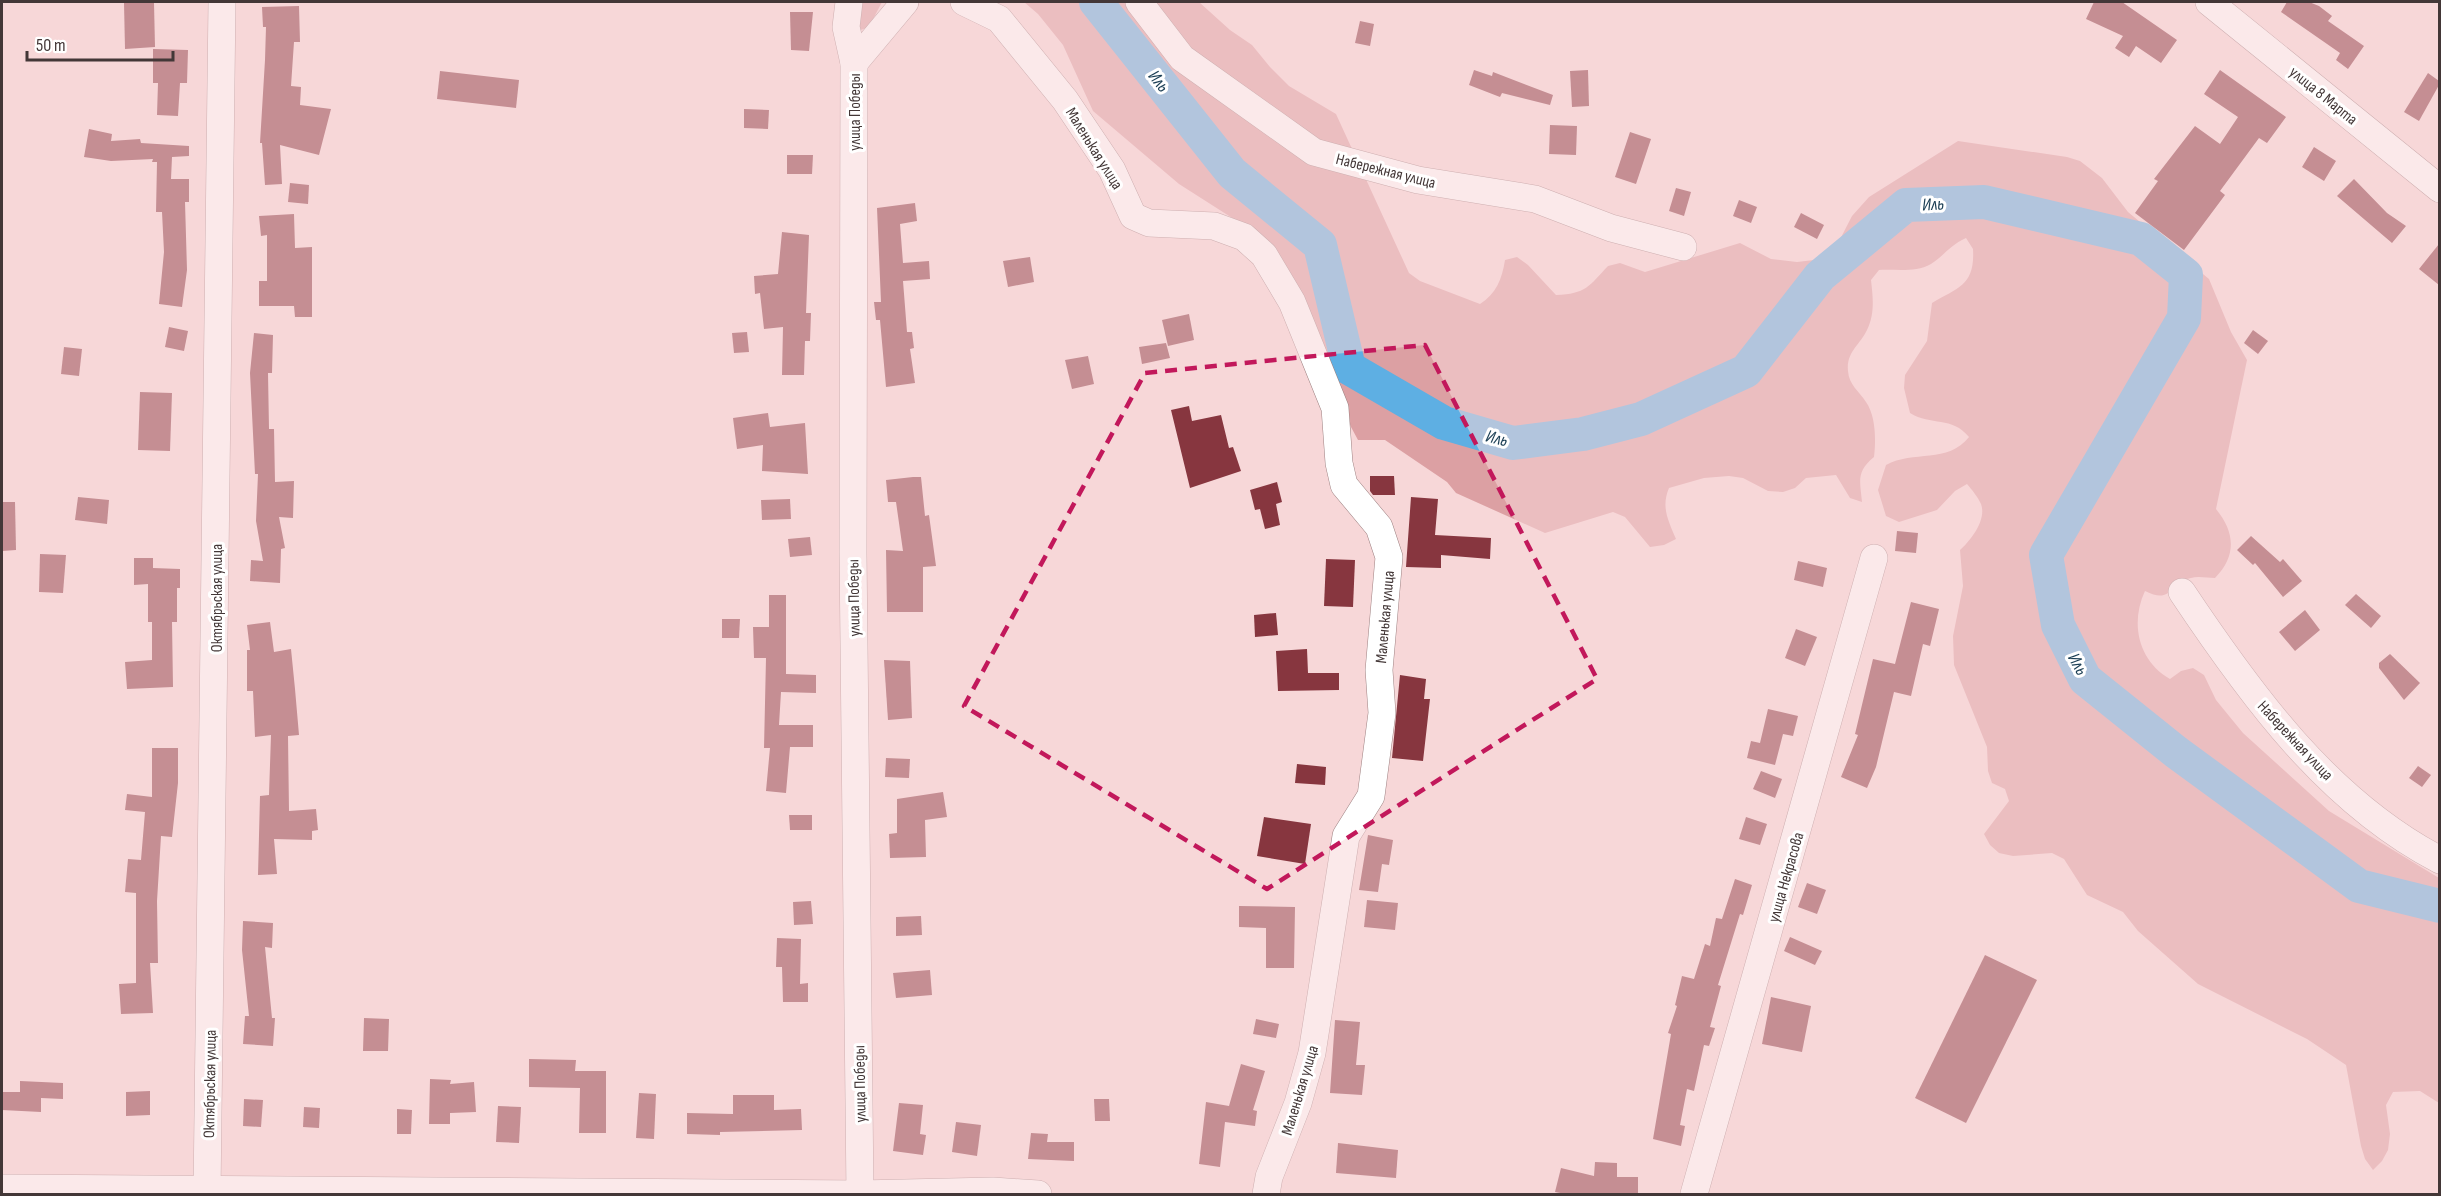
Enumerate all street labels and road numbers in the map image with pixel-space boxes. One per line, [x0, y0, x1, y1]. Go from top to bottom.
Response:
street label: улица 8 Марта [2285, 63, 2361, 129]
street label: улица Победы [846, 73, 865, 151]
street label: Маленькая улица [1061, 104, 1126, 193]
street label: Набережная улица [1334, 150, 1437, 193]
street label: Октябрьская улица [208, 544, 227, 652]
street label: улица Победы [844, 559, 865, 637]
street label: Маленькая улица [1372, 570, 1399, 664]
street label: Набережная улица [2253, 697, 2337, 785]
street label: улица Некрасова [1765, 830, 1808, 925]
street label: Октябрьская улица [200, 1030, 221, 1138]
street label: Маленькая улица [1278, 1043, 1323, 1138]
street label: улица Победы [850, 1045, 871, 1123]

